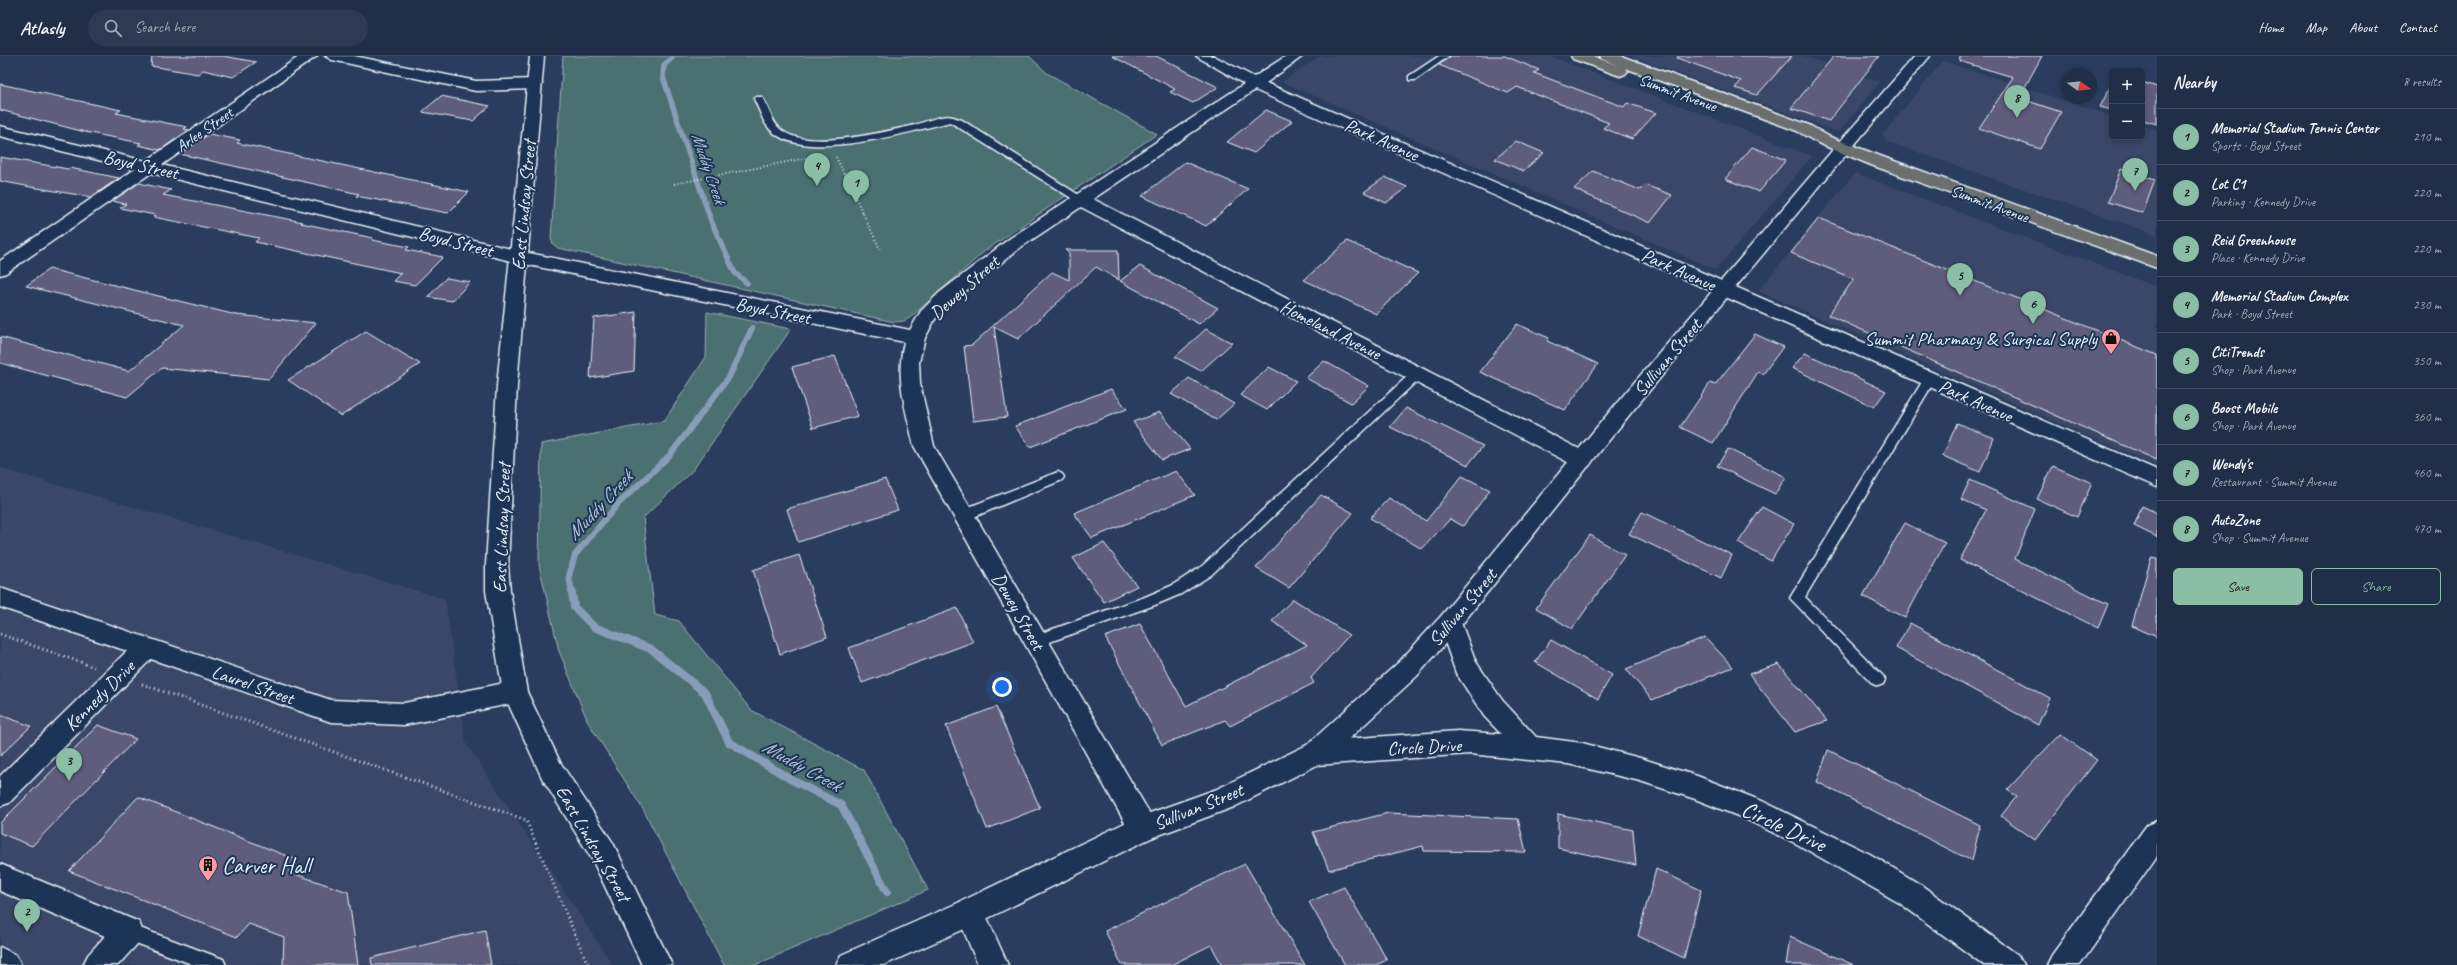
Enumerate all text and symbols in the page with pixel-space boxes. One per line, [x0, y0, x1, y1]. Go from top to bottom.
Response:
search box [88, 10, 368, 46]
text: Atlasly [20, 16, 64, 40]
icon: search [102, 17, 124, 39]
text: Search here [134, 18, 195, 37]
text: Home [2258, 19, 2284, 36]
text: Map [2306, 19, 2327, 36]
text: About [2349, 19, 2377, 36]
text: Contact [2399, 19, 2437, 36]
north arrow [2061, 68, 2097, 104]
map controls [2109, 68, 2145, 140]
button: + [2109, 68, 2145, 104]
street label: Summit Avenue [1636, 70, 1721, 117]
text: Nearby [2173, 72, 2216, 93]
text: 8 results [2403, 74, 2441, 90]
pin: 8 [2004, 85, 2030, 118]
street label: Arlee Street [172, 102, 238, 157]
button: − [2109, 104, 2145, 140]
street label: Park Avenue [1341, 113, 1424, 168]
text: Memorial Stadium Tennis Center [2211, 119, 2379, 138]
text: 1 [2183, 129, 2189, 145]
text: 210 m [2413, 129, 2441, 145]
water label: Muddy Creek [687, 130, 731, 209]
street label: East Lindsay Street [506, 137, 542, 271]
text: Sports · Boyd Street [2211, 138, 2301, 154]
street label: Boyd Street [101, 145, 182, 186]
pin: 4 [804, 153, 830, 186]
pin: 7 [2122, 158, 2148, 191]
pin: 1 [843, 170, 869, 203]
text: Lot C1 [2211, 175, 2246, 194]
street label: Summit Avenue [1948, 181, 2033, 228]
text: 2 [2183, 185, 2189, 201]
text: 220 m [2413, 185, 2441, 201]
text: Parking · Kennedy Drive [2211, 194, 2315, 210]
street label: Boyd Street [416, 221, 497, 263]
text: Reid Greenhouse [2211, 231, 2295, 250]
text: 3 [2183, 241, 2189, 257]
text: 220 m [2413, 241, 2441, 257]
street label: Park Avenue [1638, 243, 1721, 298]
street label: Dewey Street [925, 249, 1006, 325]
text: Place · Kennedy Drive [2211, 250, 2305, 266]
pin: 5 [1947, 263, 1973, 296]
text: Memorial Stadium Complex [2211, 287, 2347, 306]
pin: 6 [2020, 291, 2046, 324]
street label: Boyd Street [733, 292, 814, 330]
street label: Homeland Avenue [1276, 294, 1386, 366]
text: 4 [2183, 297, 2189, 313]
text: 230 m [2413, 297, 2441, 313]
text: Park · Boyd Street [2211, 306, 2292, 322]
street label: Sullivan Street [1628, 313, 1708, 401]
place label: Summit Pharmacy & Surgical Supply [1864, 327, 2099, 351]
shop icon: Summit Pharmacy & Surgical Supply [2100, 327, 2122, 355]
text: CitiTrends [2211, 343, 2264, 362]
text: 5 [2183, 353, 2189, 369]
text: 350 m [2413, 353, 2441, 369]
text: Shop · Park Avenue [2211, 362, 2296, 378]
street label: Park Avenue [1935, 374, 2018, 429]
text: Boost Mobile [2211, 399, 2277, 418]
text: 6 [2183, 409, 2189, 425]
text: 360 m [2413, 409, 2441, 425]
text: Shop · Park Avenue [2211, 418, 2296, 434]
text: Wendy's [2211, 455, 2252, 474]
street label: East Lindsay Street [488, 460, 516, 593]
water label: Muddy Creek [561, 463, 640, 545]
text: 7 [2183, 465, 2189, 481]
text: 460 m [2413, 465, 2441, 481]
text: Restaurant · Summit Avenue [2211, 474, 2336, 490]
text: AutoZone [2211, 511, 2260, 530]
text: 8 [2183, 521, 2189, 537]
text: 470 m [2413, 521, 2441, 537]
text: Shop · Summit Avenue [2211, 530, 2308, 546]
street label: Sullivan Street [1423, 563, 1503, 651]
button: Save [2173, 568, 2303, 605]
button: Share [2311, 568, 2441, 605]
street label: Dewey Street [986, 569, 1051, 656]
street label: Kennedy Drive [59, 654, 141, 736]
street label: Laurel Street [208, 660, 298, 711]
your location [992, 677, 1012, 697]
street label: Circle Drive [1386, 733, 1463, 761]
water label: Muddy Creek [758, 734, 849, 799]
pin: 3 [56, 748, 82, 781]
street label: Sullivan Street [1150, 778, 1248, 836]
street label: East Lindsay Street [550, 781, 637, 908]
street label: Circle Drive [1737, 794, 1832, 859]
place label: Carver Hall [222, 851, 314, 880]
building icon: Carver Hall [197, 854, 219, 882]
pin: 2 [14, 899, 40, 932]

